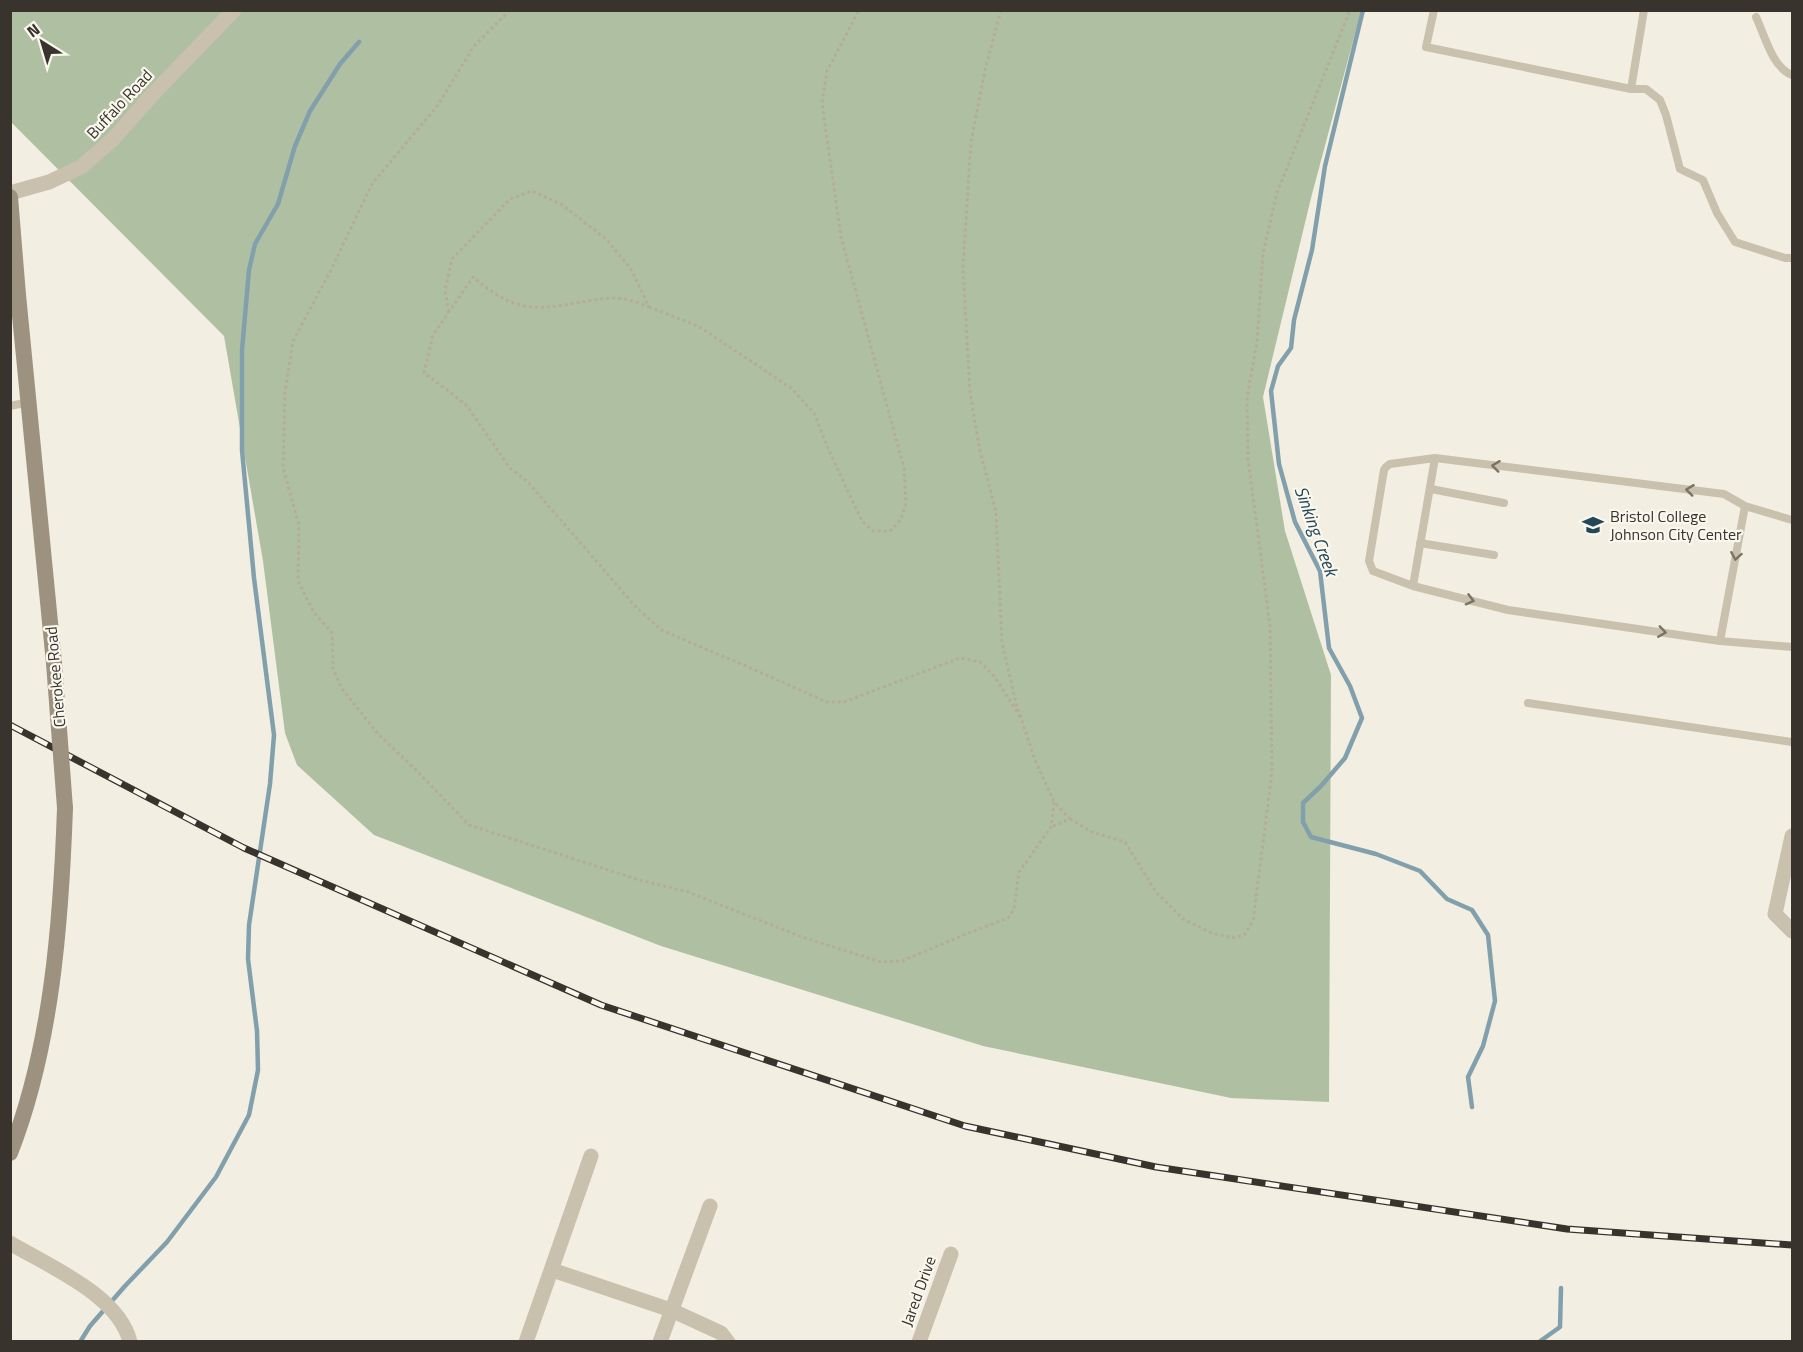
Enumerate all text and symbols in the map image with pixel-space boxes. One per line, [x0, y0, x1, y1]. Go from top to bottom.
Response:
north arrow [12, 12, 72, 72]
text: N [21, 17, 45, 43]
street label: Buffalo Road [80, 64, 158, 144]
one-way arrow [1492, 460, 1501, 473]
water label: Sinking Creek [1288, 482, 1346, 581]
one-way arrow [1685, 484, 1694, 496]
place label: Bristol College Johnson City Center [1610, 504, 1742, 546]
school or university icon: Bristol College Johnson City Center [1581, 513, 1605, 537]
one-way arrow [1730, 551, 1743, 561]
one-way arrow [1465, 593, 1475, 606]
street label: Cherokee Road [39, 626, 71, 728]
one-way arrow [1657, 626, 1667, 638]
street label: Jared Drive [894, 1253, 942, 1329]

